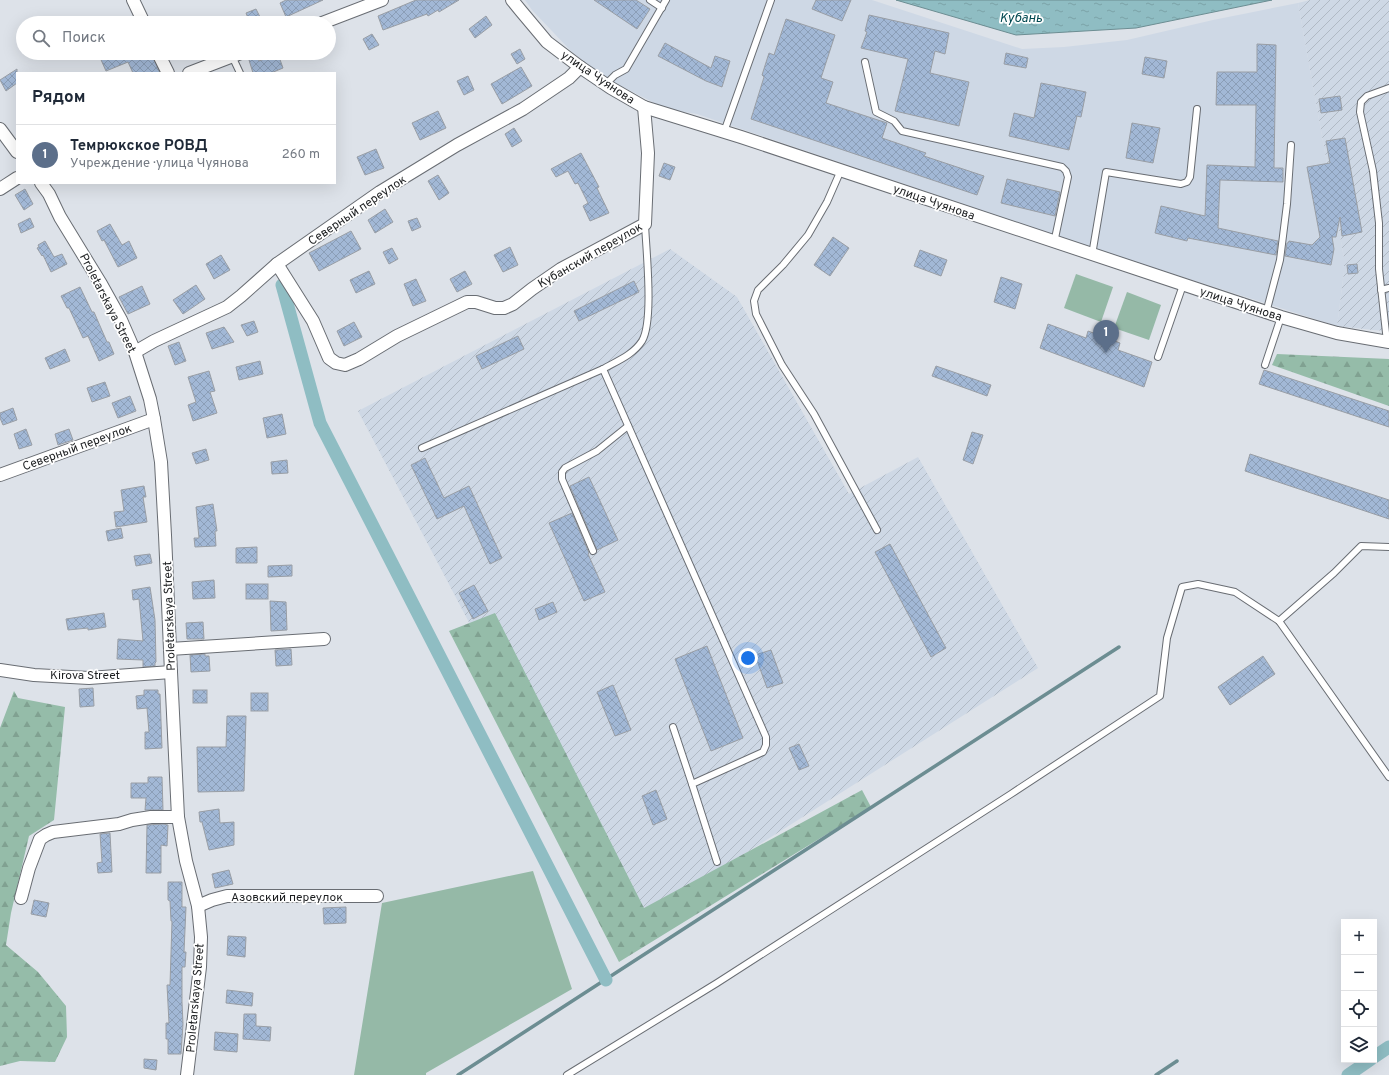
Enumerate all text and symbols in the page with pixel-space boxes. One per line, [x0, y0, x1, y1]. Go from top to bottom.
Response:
water label: Кубань [1000, 11, 1043, 27]
search box [16, 16, 336, 60]
icon: search [30, 27, 52, 49]
text: Поиск [62, 29, 106, 48]
street label: улица Чуянова [558, 47, 637, 108]
text: Рядом [32, 87, 85, 109]
text: Темрюкское РОВД [70, 137, 208, 156]
text: 1 [42, 147, 48, 163]
text: 260 m [282, 147, 320, 163]
text: Учреждение · улица Чуянова [70, 156, 249, 172]
street label: Северный переулок [305, 172, 410, 250]
street label: улица Чуянова [891, 181, 977, 224]
street label: Кубанский переулок [535, 219, 646, 292]
street label: Proletarskaya Street [75, 251, 139, 356]
street label: улица Чуянова [1198, 284, 1284, 326]
pin: 1 [1093, 320, 1119, 353]
street label: Северный переулок [21, 421, 134, 475]
street label: Proletarskaya Street [160, 561, 180, 671]
your location [738, 648, 758, 668]
street label: Kirova Street [50, 668, 120, 684]
street label: Азовский переулок [231, 890, 343, 906]
map controls [1341, 919, 1377, 1063]
button: + [1341, 919, 1377, 955]
street label: Proletarskaya Street [183, 943, 209, 1053]
button: − [1341, 955, 1377, 991]
button: locate [1341, 991, 1377, 1027]
button: layers [1341, 1027, 1377, 1063]

